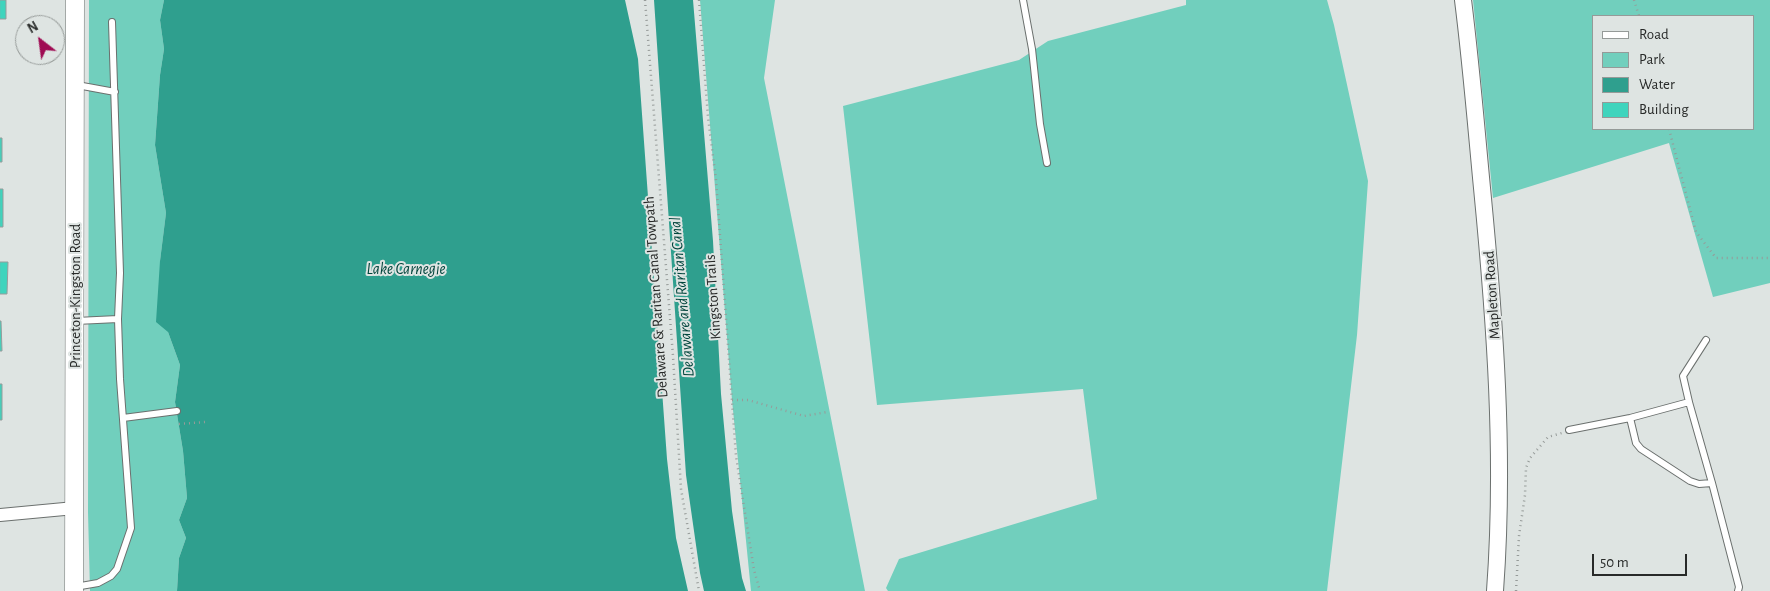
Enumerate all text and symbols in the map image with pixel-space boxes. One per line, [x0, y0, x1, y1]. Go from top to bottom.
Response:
north arrow [15, 15, 65, 65]
legend [1592, 15, 1755, 130]
text: N [25, 19, 41, 36]
text: Road [1639, 27, 1669, 42]
text: Park [1639, 52, 1665, 67]
text: Water [1639, 77, 1675, 92]
text: Building [1639, 102, 1689, 117]
street label: Delaware & Raritan Canal Towpath [640, 196, 672, 398]
water label: Delaware and Raritan Canal [665, 216, 699, 378]
street label: Princeton-Kingston Road [66, 224, 84, 368]
street label: Mapleton Road [1480, 250, 1504, 340]
street label: Kingston Trails [701, 254, 725, 340]
water label: Lake Carnegie [367, 259, 445, 279]
scale bar [1595, 544, 1690, 576]
text: 50 m [1600, 555, 1629, 570]

